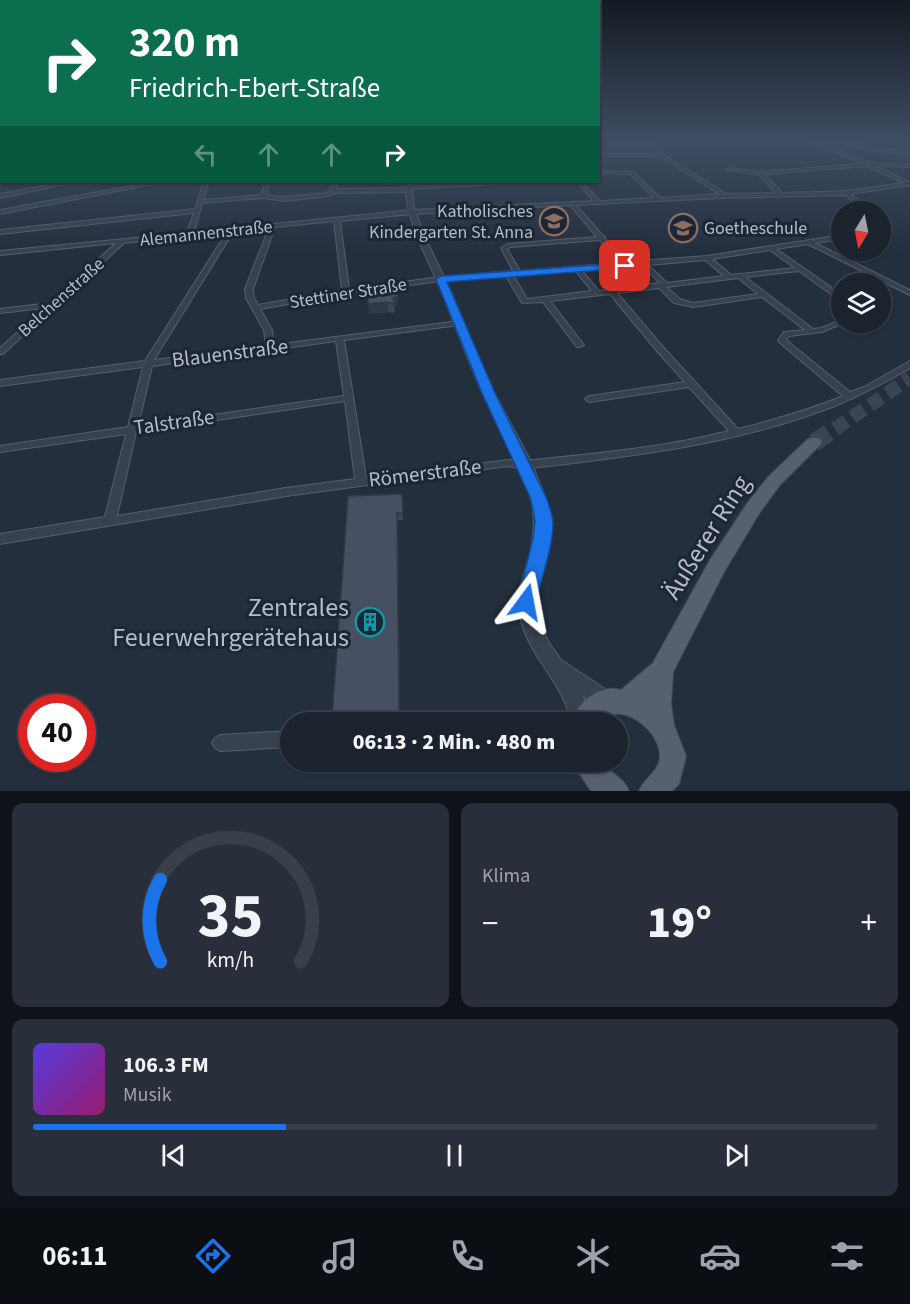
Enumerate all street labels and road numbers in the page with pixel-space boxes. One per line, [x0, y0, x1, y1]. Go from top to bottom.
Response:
street label: Alemannenstraße [139, 214, 274, 253]
street label: Belchenstraße [13, 252, 110, 343]
street label: Stettiner Straße [288, 272, 408, 315]
street label: Blauenstraße [170, 331, 290, 375]
street label: Talstraße [132, 402, 216, 442]
street label: Römerstraße [367, 451, 483, 495]
street label: Äußerer Ring [654, 468, 759, 607]

